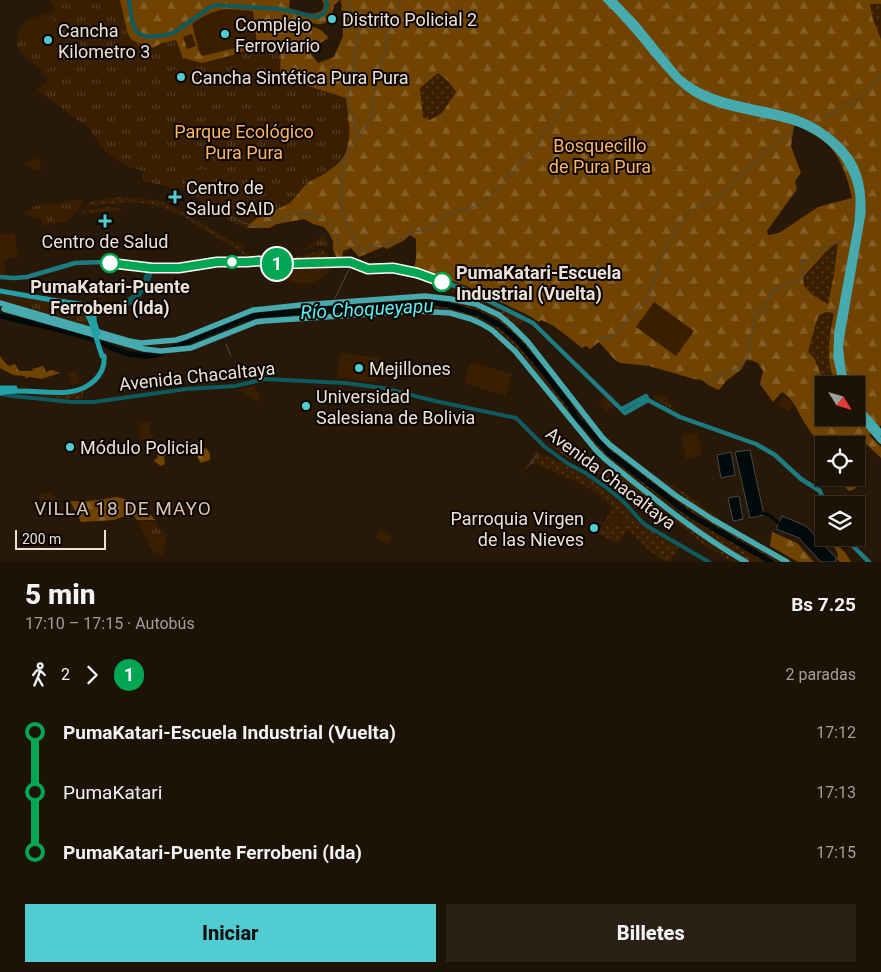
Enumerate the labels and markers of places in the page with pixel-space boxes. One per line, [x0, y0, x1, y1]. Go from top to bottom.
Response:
place label: Distrito Policial 2 [342, 9, 477, 30]
marker: Distrito Policial 2 [326, 13, 338, 25]
place label: Complejo Ferroviario [235, 14, 320, 56]
place label: Cancha Kilometro 3 [58, 20, 150, 62]
marker: Complejo Ferroviario [219, 28, 231, 40]
marker: Cancha Kilometro 3 [42, 34, 54, 46]
place label: Cancha Sintética Pura Pura [191, 67, 409, 88]
marker: Cancha Sintética Pura Pura [175, 71, 187, 83]
place label: Centro de Salud SAID [186, 177, 275, 219]
marker: Centro de Salud SAID [168, 190, 182, 204]
marker: Centro de Salud [98, 214, 112, 228]
place label: Centro de Salud [42, 231, 168, 252]
marker: PumaKatari-Puente Ferrobeni (Ida) [100, 253, 120, 273]
unlabelled marker [225, 255, 239, 269]
place label: PumaKatari-Escuela Industrial (Vuelta) [456, 262, 621, 305]
marker: PumaKatari-Escuela Industrial (Vuelta) [432, 272, 452, 292]
place label: PumaKatari-Puente Ferrobeni (Ida) [30, 276, 190, 319]
place label: Mejillones [369, 358, 451, 379]
marker: Mejillones [353, 362, 365, 374]
place label: Universidad Salesiana de Bolivia [316, 386, 475, 428]
marker: Universidad Salesiana de Bolivia [300, 400, 312, 412]
place label: Módulo Policial [80, 437, 203, 458]
marker: Módulo Policial [64, 441, 76, 453]
place label: Parroquia Virgen de las Nieves [451, 508, 584, 550]
marker: Parroquia Virgen de las Nieves [588, 522, 600, 534]

